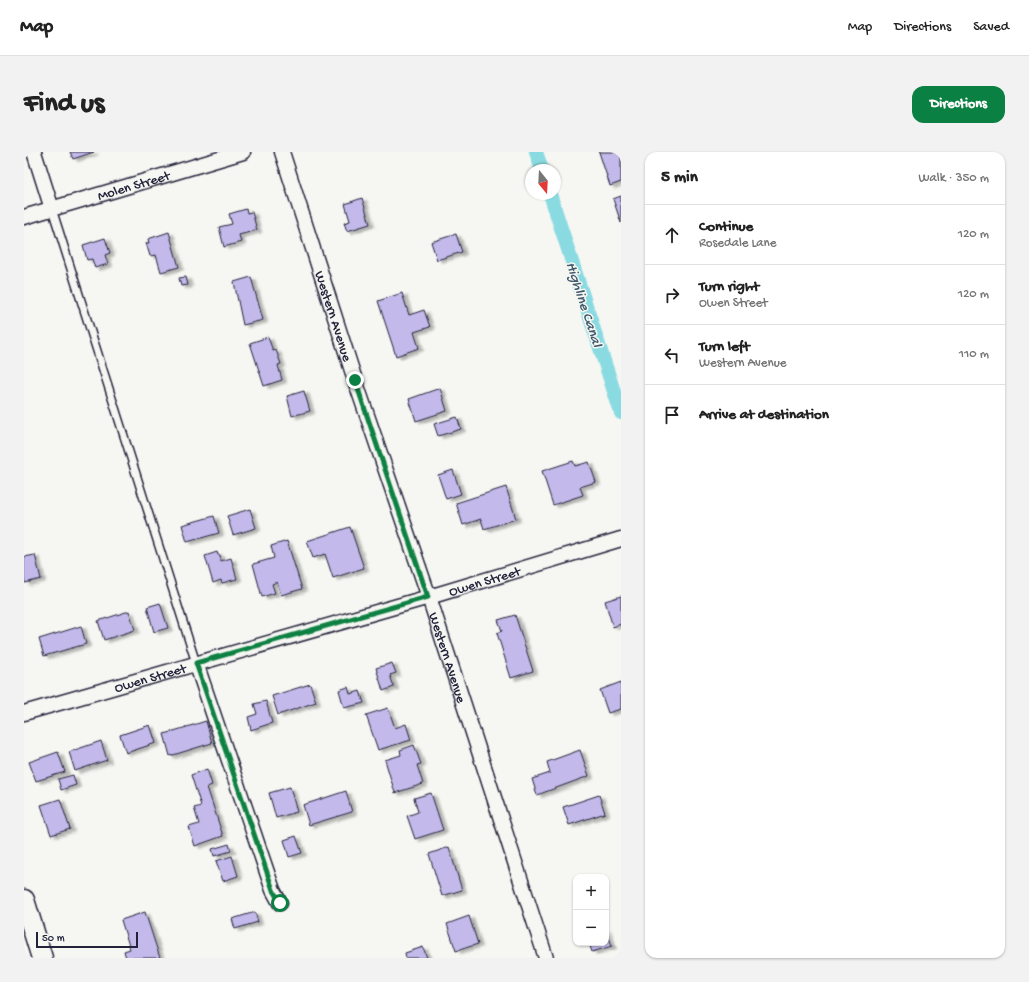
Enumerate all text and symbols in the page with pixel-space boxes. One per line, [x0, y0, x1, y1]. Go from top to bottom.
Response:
text: Map [20, 16, 53, 39]
text: Map [848, 19, 872, 36]
text: Directions [894, 19, 951, 36]
text: Saved [973, 19, 1009, 36]
button: Directions [912, 86, 1005, 123]
text: Find us [24, 88, 104, 121]
north arrow [525, 164, 561, 200]
street label: Molen Street [96, 168, 173, 206]
text: 5 min [661, 168, 698, 188]
text: Walk · 350 m [919, 171, 989, 186]
text: Continue [699, 218, 753, 236]
icon: ahead [661, 224, 683, 246]
text: 120 m [958, 227, 989, 242]
text: Rosedale Lane [699, 236, 776, 251]
water label: Highline Canal [561, 260, 606, 351]
street label: Western Avenue [310, 269, 355, 365]
text: Turn right [699, 278, 759, 296]
icon: right [661, 284, 683, 306]
text: 120 m [958, 287, 989, 302]
text: Owen Street [699, 296, 768, 311]
text: Turn left [699, 338, 750, 356]
icon: left [661, 344, 683, 366]
text: 110 m [959, 347, 989, 362]
text: Western Avenue [699, 356, 787, 371]
route end [346, 371, 364, 389]
icon: arrive [661, 404, 683, 426]
text: Arrive at destination [699, 406, 829, 424]
street label: Owen Street [447, 564, 524, 602]
street label: Western Avenue [424, 611, 469, 706]
street label: Owen Street [113, 661, 190, 698]
map controls [573, 874, 609, 946]
button: + [573, 874, 609, 910]
route start [271, 894, 289, 912]
button: − [573, 910, 609, 946]
scale bar [36, 930, 138, 949]
text: 50 m [42, 933, 64, 945]

